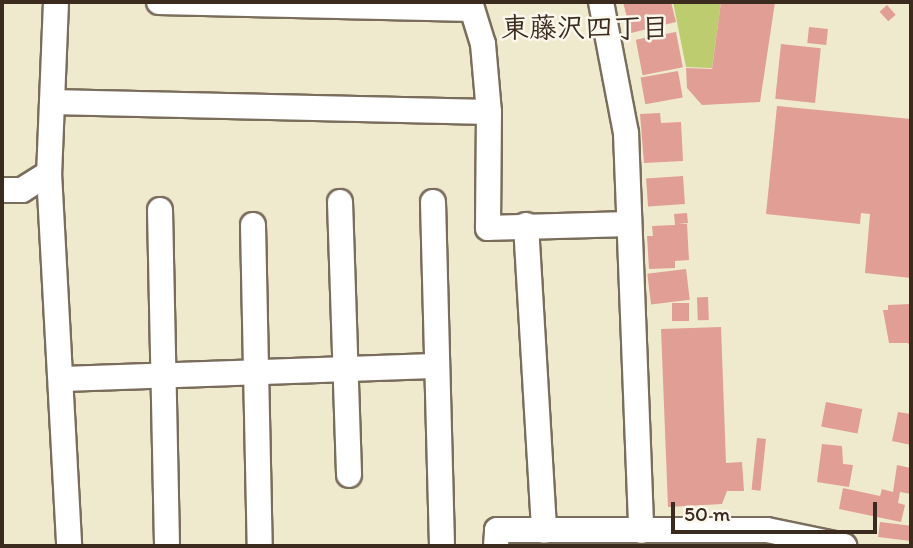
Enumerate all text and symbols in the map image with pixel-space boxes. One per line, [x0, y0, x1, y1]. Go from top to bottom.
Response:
district label: 東藤沢四丁目 [501, 10, 669, 44]
scale bar [675, 489, 881, 532]
text: 50 m [684, 501, 730, 526]

